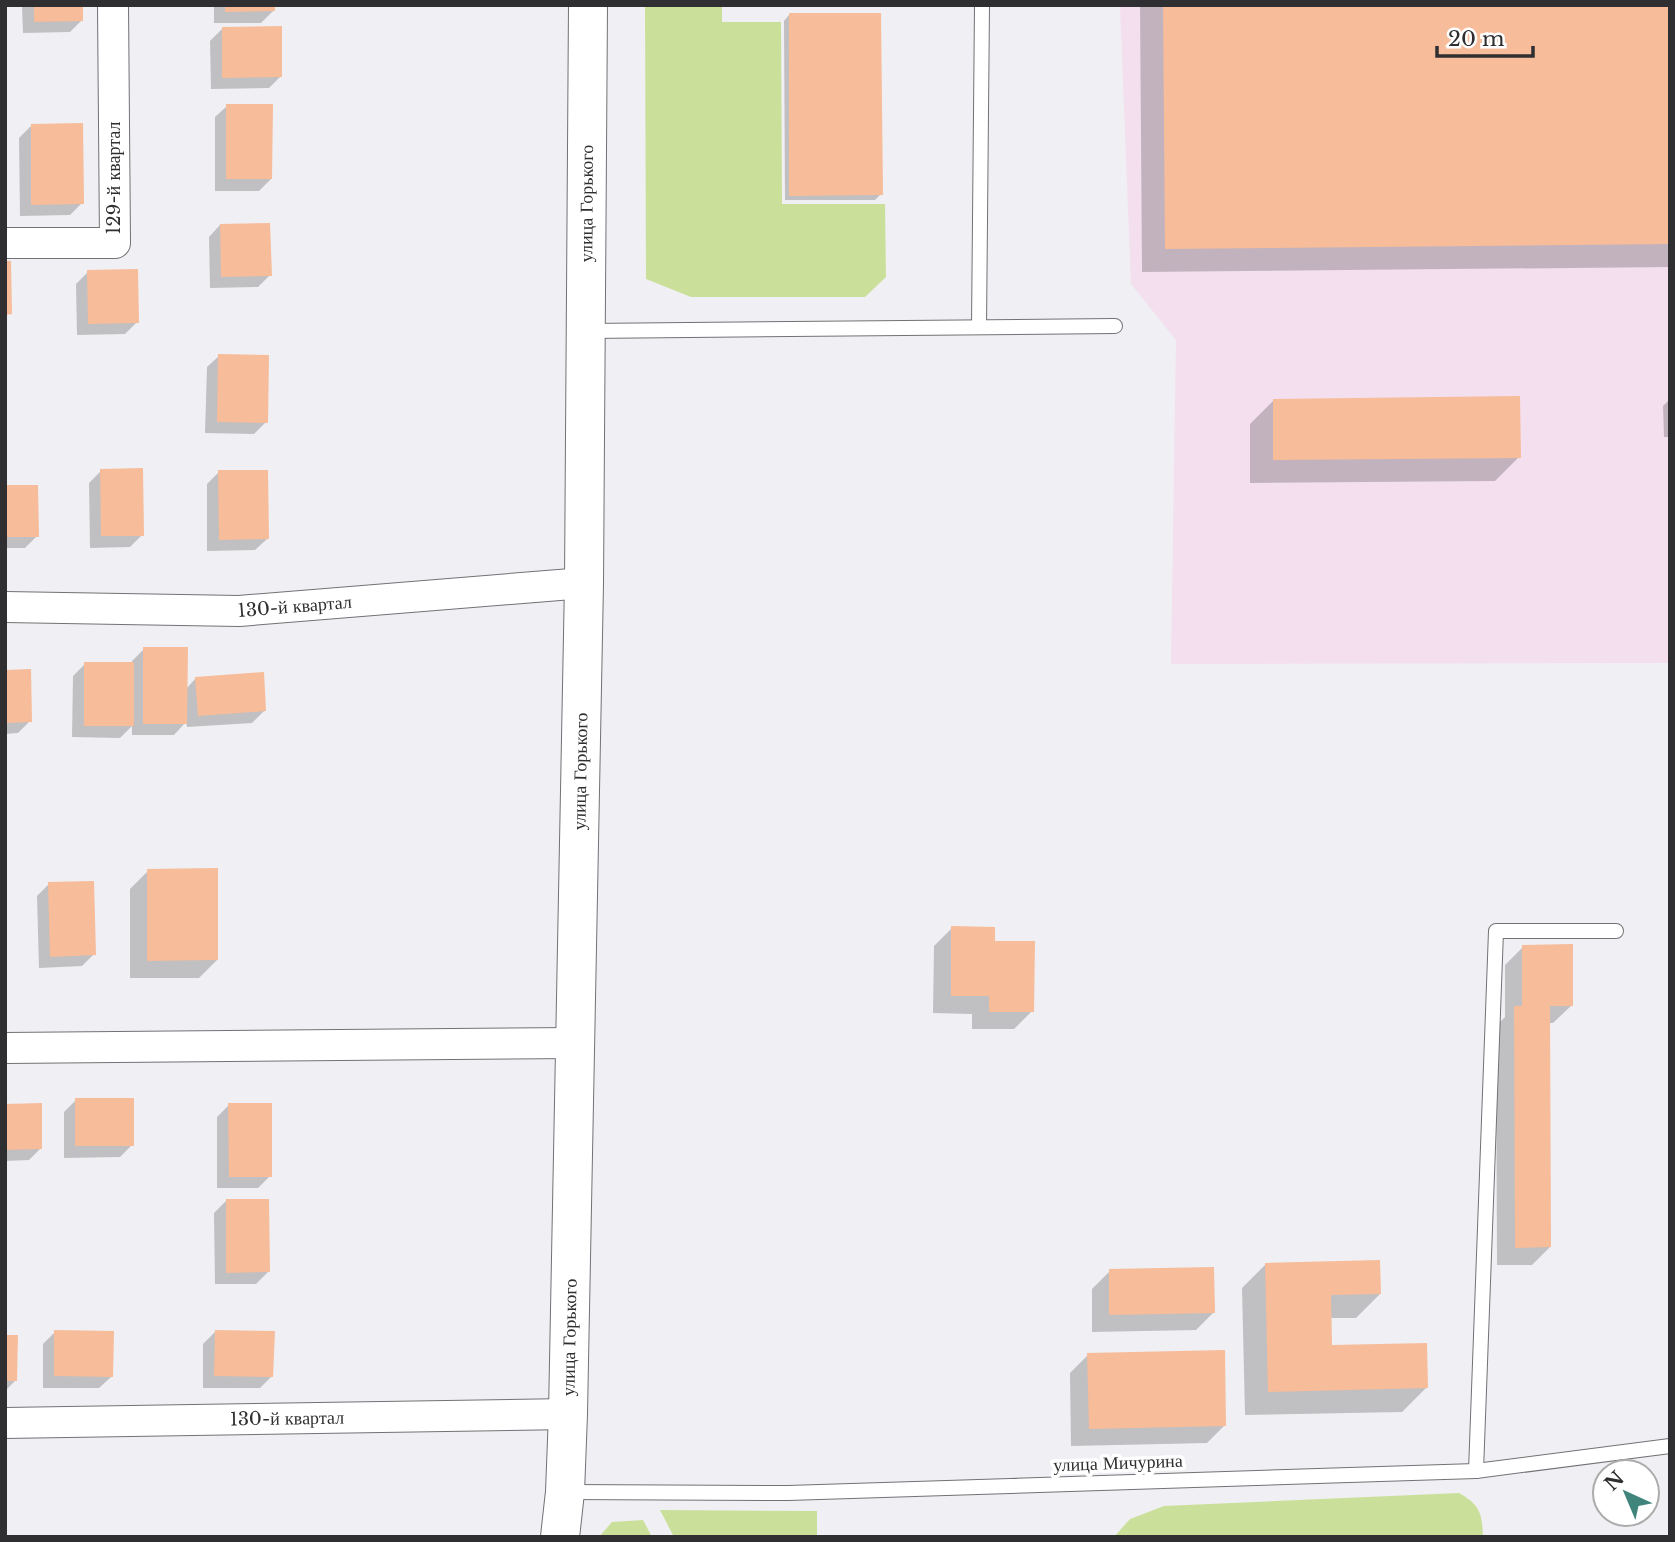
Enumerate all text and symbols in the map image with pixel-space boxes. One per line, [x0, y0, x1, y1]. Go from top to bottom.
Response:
scale bar [1437, 14, 1533, 58]
text: 20 m [1448, 26, 1505, 52]
street label: 129-й квартал [103, 122, 125, 234]
street label: улица Горького [575, 145, 598, 262]
street label: 130-й квартал [237, 591, 353, 622]
street label: улица Горького [568, 713, 593, 830]
street label: улица Горького [557, 1278, 582, 1396]
street label: 130-й квартал [230, 1407, 344, 1430]
street label: улица Мичурина [1053, 1450, 1183, 1476]
north arrow [1591, 1458, 1661, 1528]
text: N [1600, 1467, 1629, 1496]

